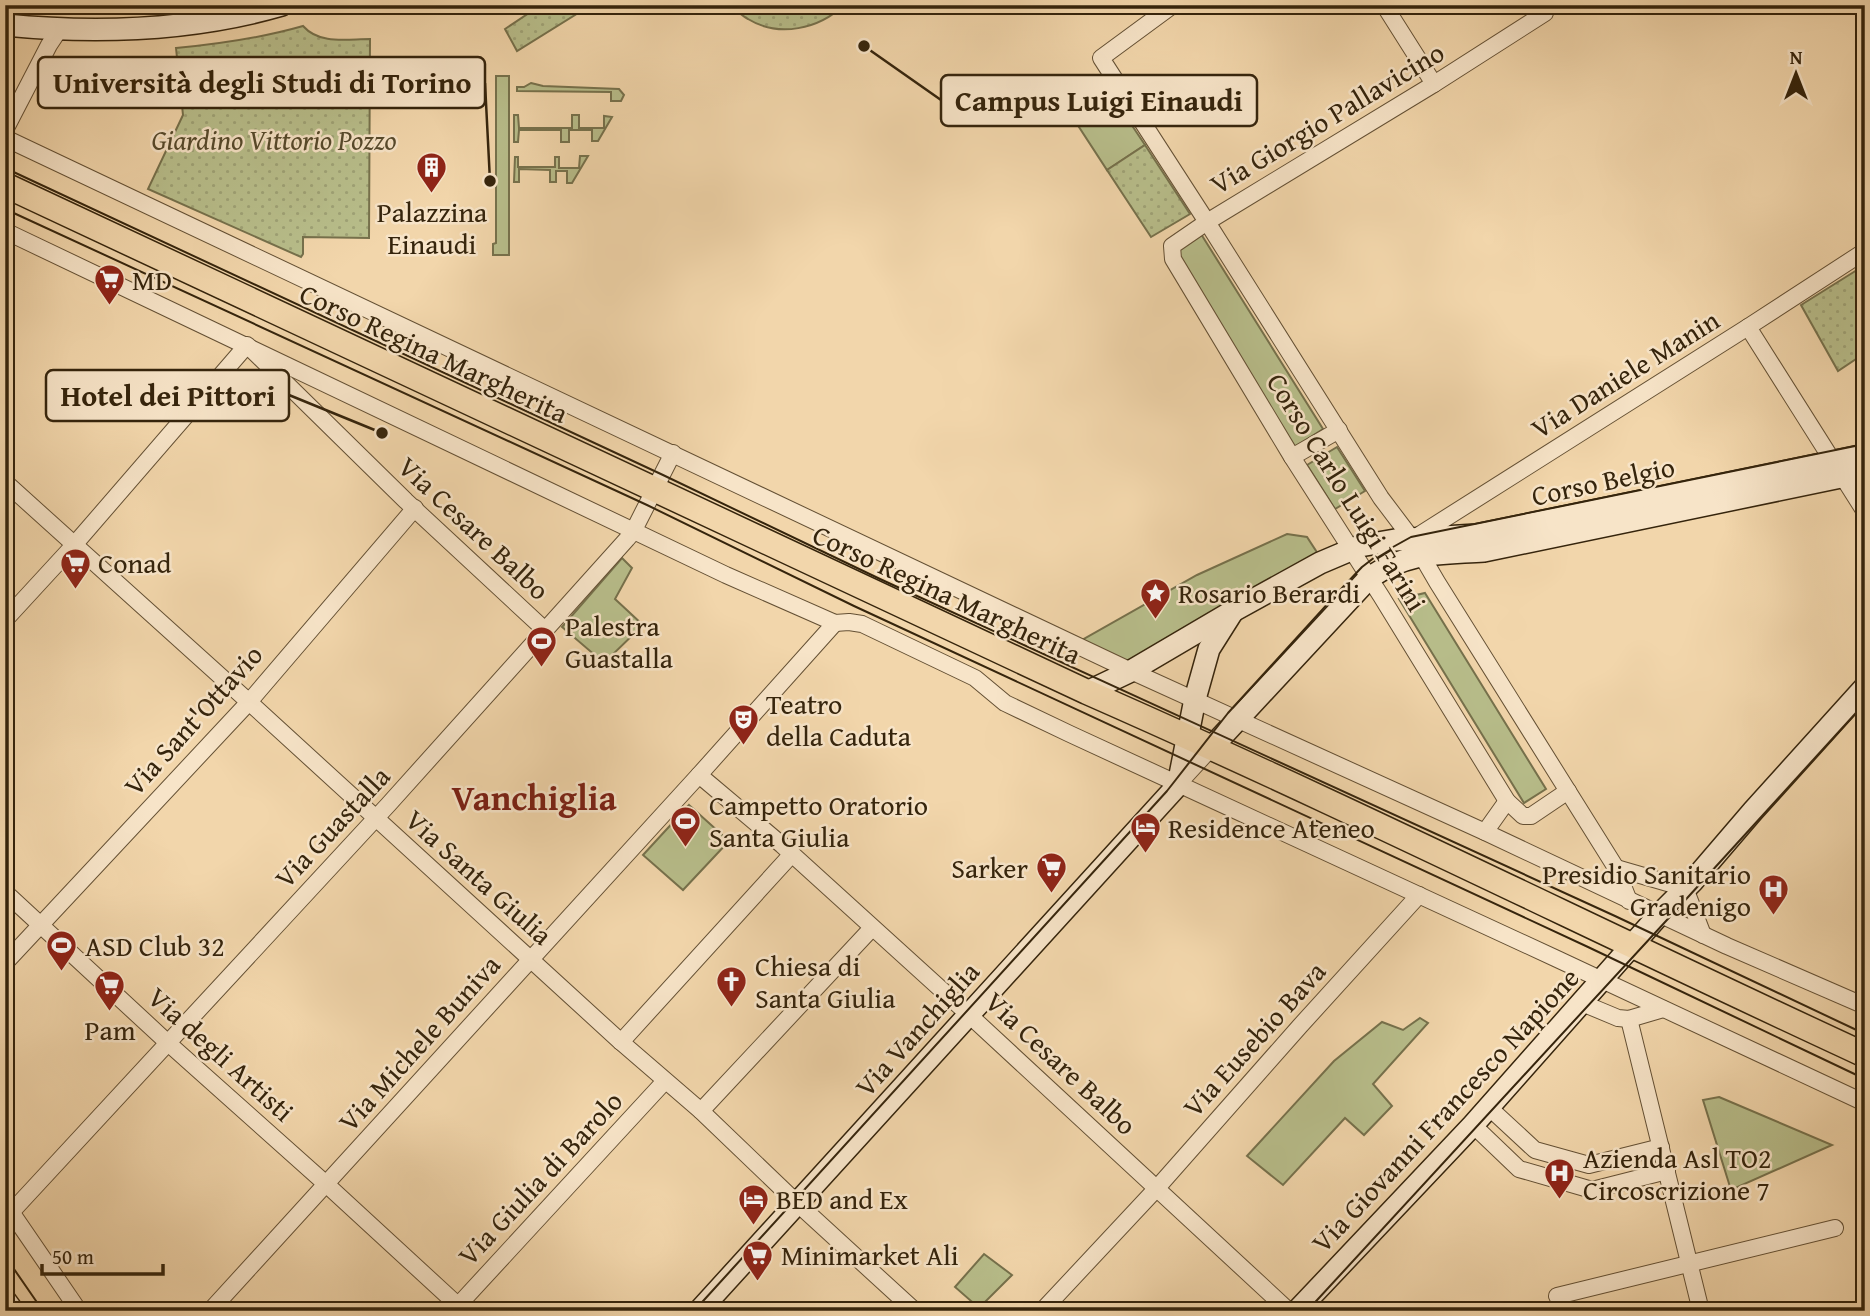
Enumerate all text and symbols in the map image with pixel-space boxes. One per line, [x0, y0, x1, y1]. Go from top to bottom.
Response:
street label: Via Giorgio Pallavicino [1202, 31, 1452, 204]
north arrow [1762, 38, 1832, 108]
text: N [1790, 43, 1803, 71]
callout: Università degli Studi di Torino [38, 57, 485, 108]
text: Università degli Studi di Torino [53, 60, 471, 104]
callout: Campus Luigi Einaudi [941, 75, 1257, 126]
text: Campus Luigi Einaudi [955, 78, 1243, 122]
park label: Giardino Vittorio Pozzo [151, 119, 397, 160]
building icon: Palazzina Einaudi [415, 151, 449, 195]
place label: Palazzina Einaudi [377, 191, 488, 264]
place label: MD [132, 259, 172, 300]
supermarket icon: MD [92, 263, 126, 307]
street label: Corso Regina Margherita [293, 272, 576, 433]
street label: Via Daniele Manin [1523, 299, 1727, 448]
street label: Corso Carlo Luigi Farini [1257, 365, 1438, 619]
callout: Hotel dei Pittori [46, 370, 289, 421]
text: Hotel dei Pittori [60, 373, 276, 417]
street label: Corso Belgio [1527, 445, 1678, 516]
street label: Via Cesare Balbo [389, 446, 559, 609]
street label: Corso Regina Margherita [806, 513, 1089, 674]
place label: Conad [98, 542, 171, 583]
supermarket icon: Conad [58, 546, 92, 590]
place label: Rosario Berardi [1178, 572, 1360, 613]
place icon: Rosario Berardi [1138, 576, 1172, 620]
place label: Palestra Guastalla [565, 605, 674, 678]
sports icon: Palestra Guastalla [525, 625, 559, 669]
street label: Via Sant'Ottavio [113, 635, 272, 804]
place label: Teatro della Caduta [766, 683, 912, 756]
theatre icon: Teatro della Caduta [726, 703, 760, 747]
street label: Via Guastalla [264, 756, 400, 897]
district label: Vanchiglia [451, 772, 617, 823]
place label: Campetto Oratorio Santa Giulia [709, 784, 928, 857]
street label: Via Santa Giulia [397, 799, 563, 955]
sports icon: Campetto Oratorio Santa Giulia [669, 804, 703, 848]
place label: Residence Ateneo [1168, 807, 1375, 848]
hotel icon: Residence Ateneo [1128, 811, 1162, 855]
place label: Sarker [951, 847, 1028, 888]
supermarket icon: Sarker [1034, 851, 1068, 895]
place label: Presidio Sanitario Gradenigo [1542, 853, 1751, 926]
hospital icon: Presidio Sanitario Gradenigo [1757, 873, 1791, 917]
place label: ASD Club 32 [85, 925, 225, 966]
sports icon: ASD Club 32 [45, 929, 79, 973]
street label: Via Michele Buniva [328, 945, 510, 1140]
place label: Chiesa di Santa Giulia [755, 945, 896, 1018]
street label: Via Vanchiglia [845, 951, 989, 1105]
street label: Via Eusebio Bava [1172, 951, 1335, 1126]
street label: Via Giovanni Francesco Napione [1301, 958, 1588, 1261]
church icon: Chiesa di Santa Giulia [715, 965, 749, 1009]
supermarket icon: Pam [93, 969, 127, 1013]
street label: Via degli Artisti [139, 977, 304, 1131]
street label: Via Cesare Balbo [976, 981, 1146, 1144]
place label: Pam [84, 1009, 136, 1050]
street label: Via Giulia di Barolo [448, 1081, 632, 1274]
place label: Azienda Asl TO2 Circoscrizione 7 [1583, 1137, 1772, 1210]
hospital icon: Azienda Asl TO2 Circoscrizione 7 [1543, 1157, 1577, 1201]
place label: BED and Ex [776, 1178, 908, 1219]
hotel icon: BED and Ex [736, 1182, 770, 1226]
scale bar [42, 1232, 163, 1276]
place label: Minimarket Ali [781, 1234, 959, 1275]
supermarket icon: Minimarket Ali [741, 1238, 775, 1282]
text: 50 m [52, 1241, 94, 1272]

